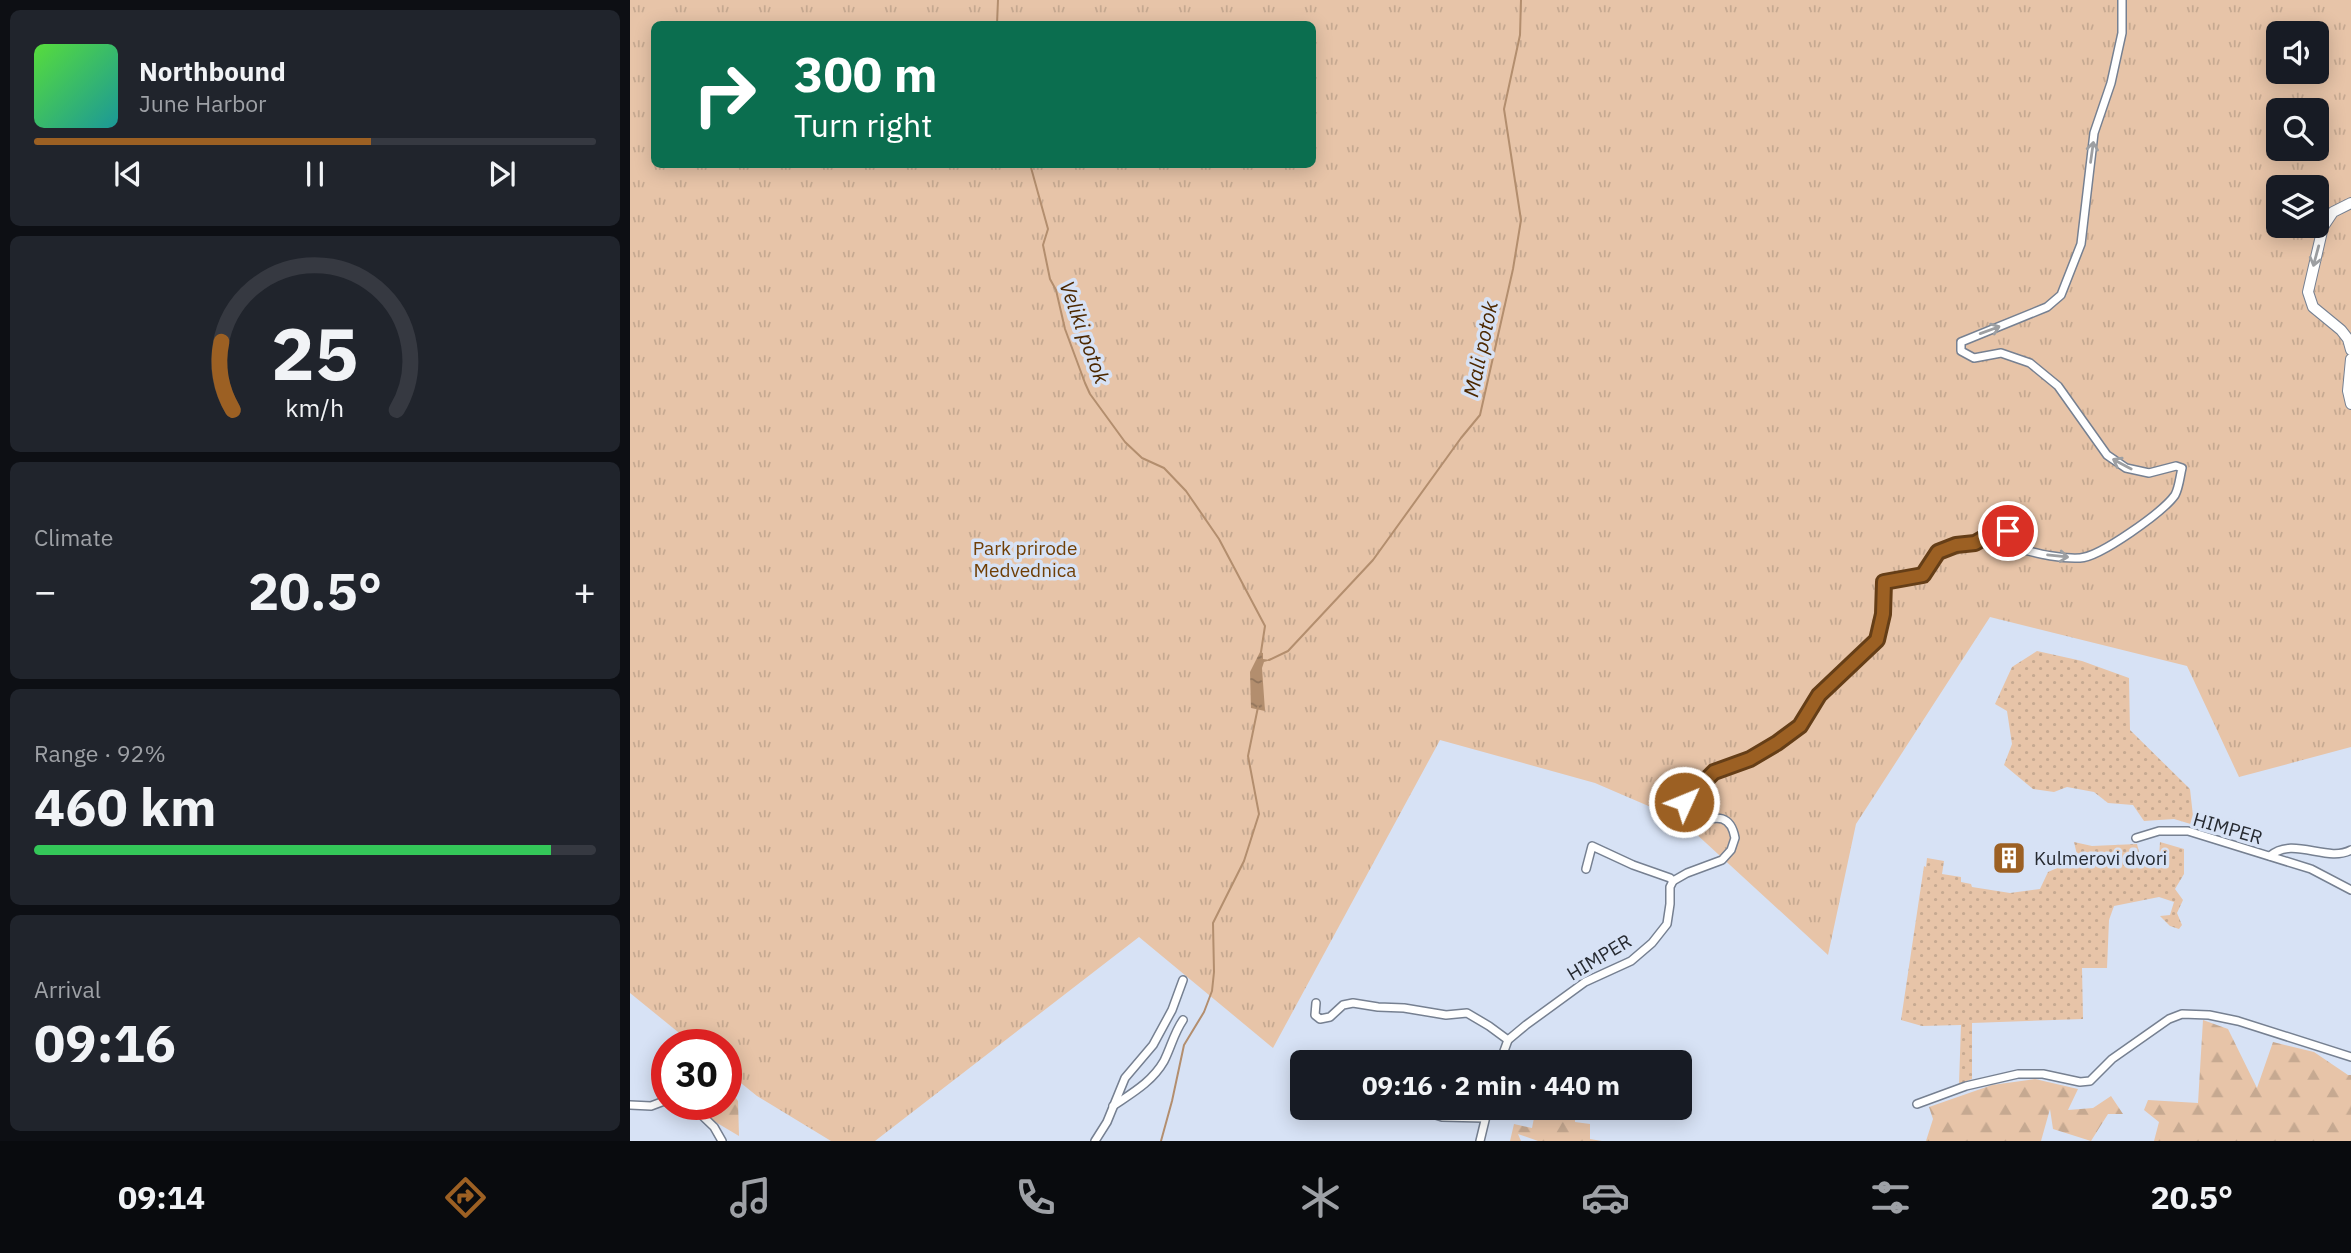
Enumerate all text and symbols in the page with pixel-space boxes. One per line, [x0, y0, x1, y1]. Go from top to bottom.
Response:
map controls [2266, 21, 2329, 238]
button: sound [2266, 21, 2329, 84]
text: 300 m [794, 42, 938, 105]
icon: right [679, 49, 770, 140]
text: Northbound [139, 54, 286, 88]
text: June Harbor [139, 88, 267, 118]
button: search [2266, 98, 2329, 161]
text: Turn right [794, 104, 932, 146]
one-way arrow [2085, 141, 2098, 164]
icon: previous [109, 155, 147, 193]
icon: pause [296, 155, 334, 193]
icon: next [483, 155, 521, 193]
button: layers [2266, 175, 2329, 238]
one-way arrow [2309, 245, 2322, 267]
water label: Veliki potok [1053, 277, 1117, 388]
water label: Mali potok [1456, 297, 1504, 399]
text: 25 [271, 306, 359, 401]
one-way arrow [1979, 323, 2000, 335]
text: km/h [286, 391, 344, 424]
one-way arrow [2113, 457, 2133, 471]
pin [1978, 501, 2038, 561]
icon: arrive [1989, 512, 2027, 550]
text: Climate [34, 522, 113, 552]
park label: Park prirode Medvednica [973, 536, 1077, 582]
one-way arrow [2046, 550, 2069, 563]
text: 20.5° [248, 557, 382, 624]
text: − [34, 566, 57, 615]
text: + [573, 566, 596, 615]
text: Range · 92% [34, 738, 166, 768]
position arrow [1647, 765, 1721, 839]
text: 460 km [34, 773, 216, 840]
street label: HIMPER [2190, 807, 2266, 849]
building icon: Kulmerovi dvori [1990, 839, 2028, 877]
place label: Kulmerovi dvori [2034, 846, 2167, 870]
street label: HIMPER [1562, 928, 1636, 986]
text: Arrival [34, 974, 101, 1004]
text: 09:16 [34, 1009, 176, 1076]
speed limit sign: 30 [651, 1029, 742, 1120]
text: 09:16 · 2 min · 440 m [1362, 1068, 1620, 1102]
icon: directions [441, 1173, 490, 1222]
icon: music [726, 1173, 775, 1222]
icon: phone [1011, 1173, 1060, 1222]
icon: climate [1296, 1173, 1345, 1222]
icon: car [1581, 1173, 1630, 1222]
icon: filters [1866, 1173, 1915, 1222]
text: 09:14 [118, 1176, 205, 1218]
text: 20.5° [2150, 1176, 2233, 1218]

